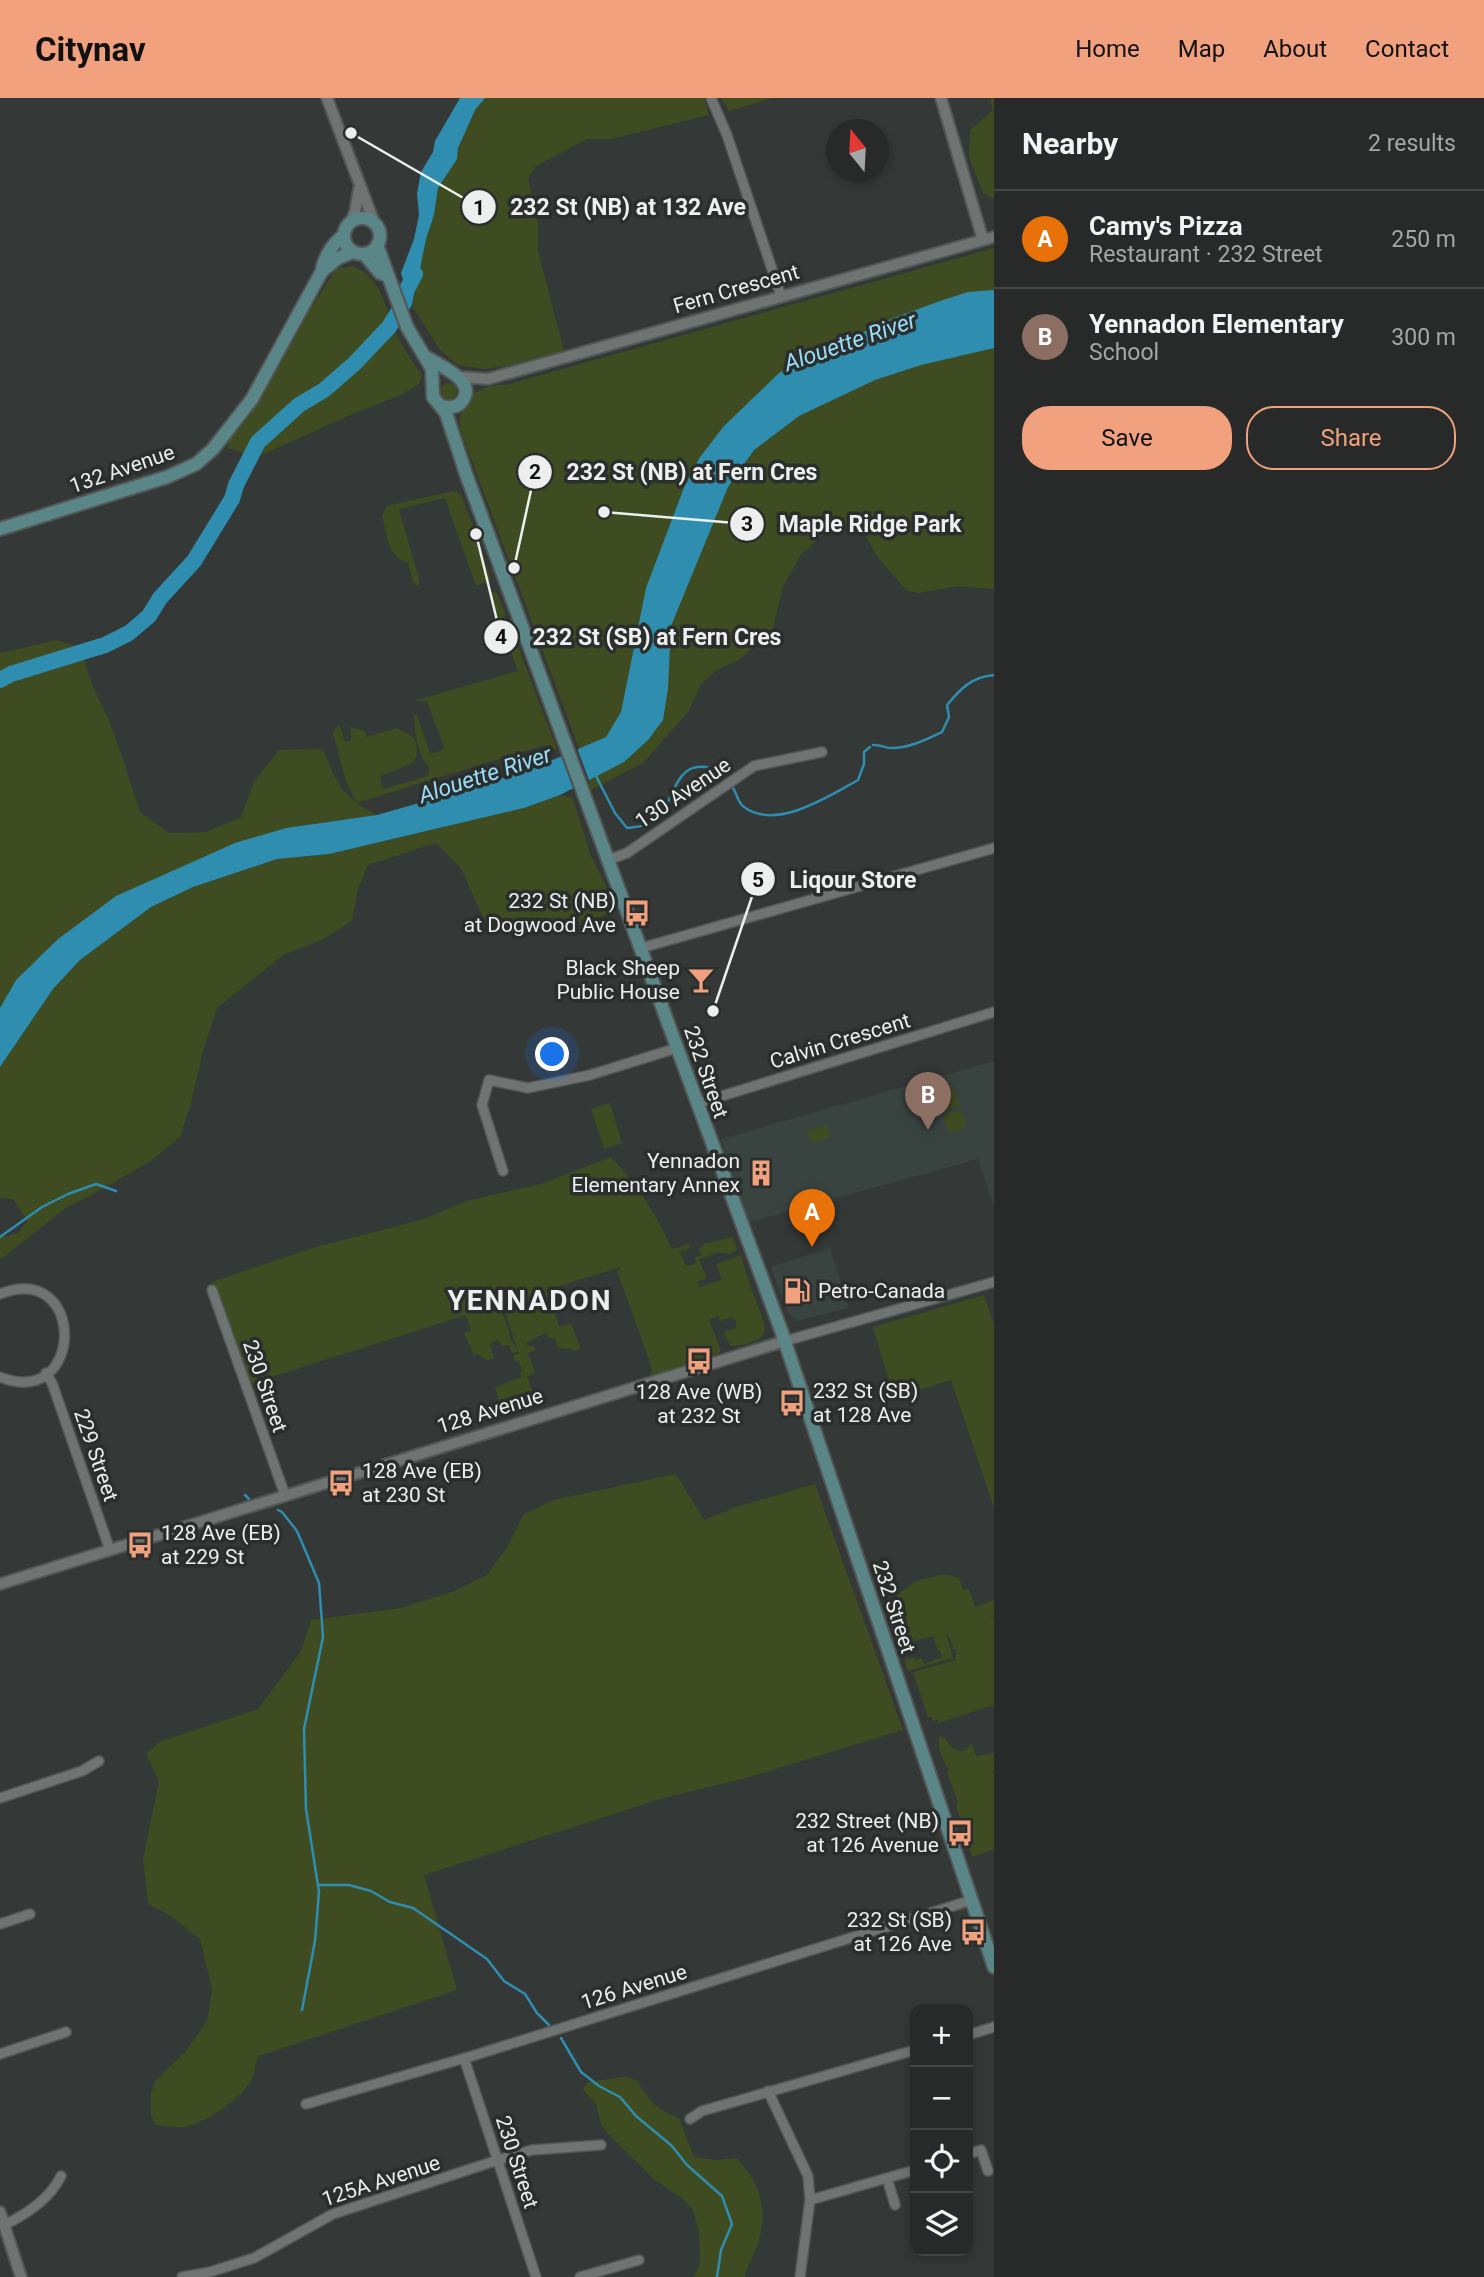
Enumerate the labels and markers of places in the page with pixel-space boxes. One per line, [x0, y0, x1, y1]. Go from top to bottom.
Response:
callout: 232 St (NB) at 132 Ave [461, 185, 760, 229]
callout: 232 St (NB) at Fern Cres [517, 450, 831, 494]
callout: Maple Ridge Park [730, 502, 975, 546]
callout: 232 St (SB) at Fern Cres [483, 615, 795, 659]
callout: Liqour Store [740, 857, 930, 901]
place label: 232 St (NB) at Dogwood Ave [464, 889, 616, 937]
bus stop icon: 232 St (NB) at Dogwood Ave [622, 898, 652, 928]
place label: Black Sheep Public House [556, 956, 680, 1004]
bar icon: Black Sheep Public House [686, 965, 716, 995]
pin: B [905, 1072, 951, 1130]
place label: Yennadon Elementary Annex [571, 1149, 740, 1197]
building icon: Yennadon Elementary Annex [746, 1158, 776, 1188]
pin: A [789, 1189, 835, 1247]
fuel station icon: Petro-Canada [782, 1276, 812, 1306]
place label: Petro-Canada [818, 1279, 945, 1303]
bus stop icon: 128 Ave (WB) at 232 St [684, 1346, 714, 1376]
place label: 232 St (SB) at 128 Ave [813, 1379, 918, 1427]
place label: 128 Ave (WB) at 232 St [636, 1380, 762, 1428]
bus stop icon: 232 St (SB) at 128 Ave [777, 1388, 807, 1418]
place label: 128 Ave (EB) at 230 St [362, 1459, 482, 1507]
bus stop icon: 128 Ave (EB) at 230 St [326, 1468, 356, 1498]
place label: 128 Ave (EB) at 229 St [161, 1521, 281, 1569]
bus stop icon: 128 Ave (EB) at 229 St [125, 1530, 155, 1560]
place label: 232 Street (NB) at 126 Avenue [795, 1809, 939, 1857]
bus stop icon: 232 Street (NB) at 126 Avenue [945, 1818, 975, 1848]
place label: 232 St (SB) at 126 Ave [847, 1908, 952, 1956]
bus stop icon: 232 St (SB) at 126 Ave [958, 1917, 988, 1947]

